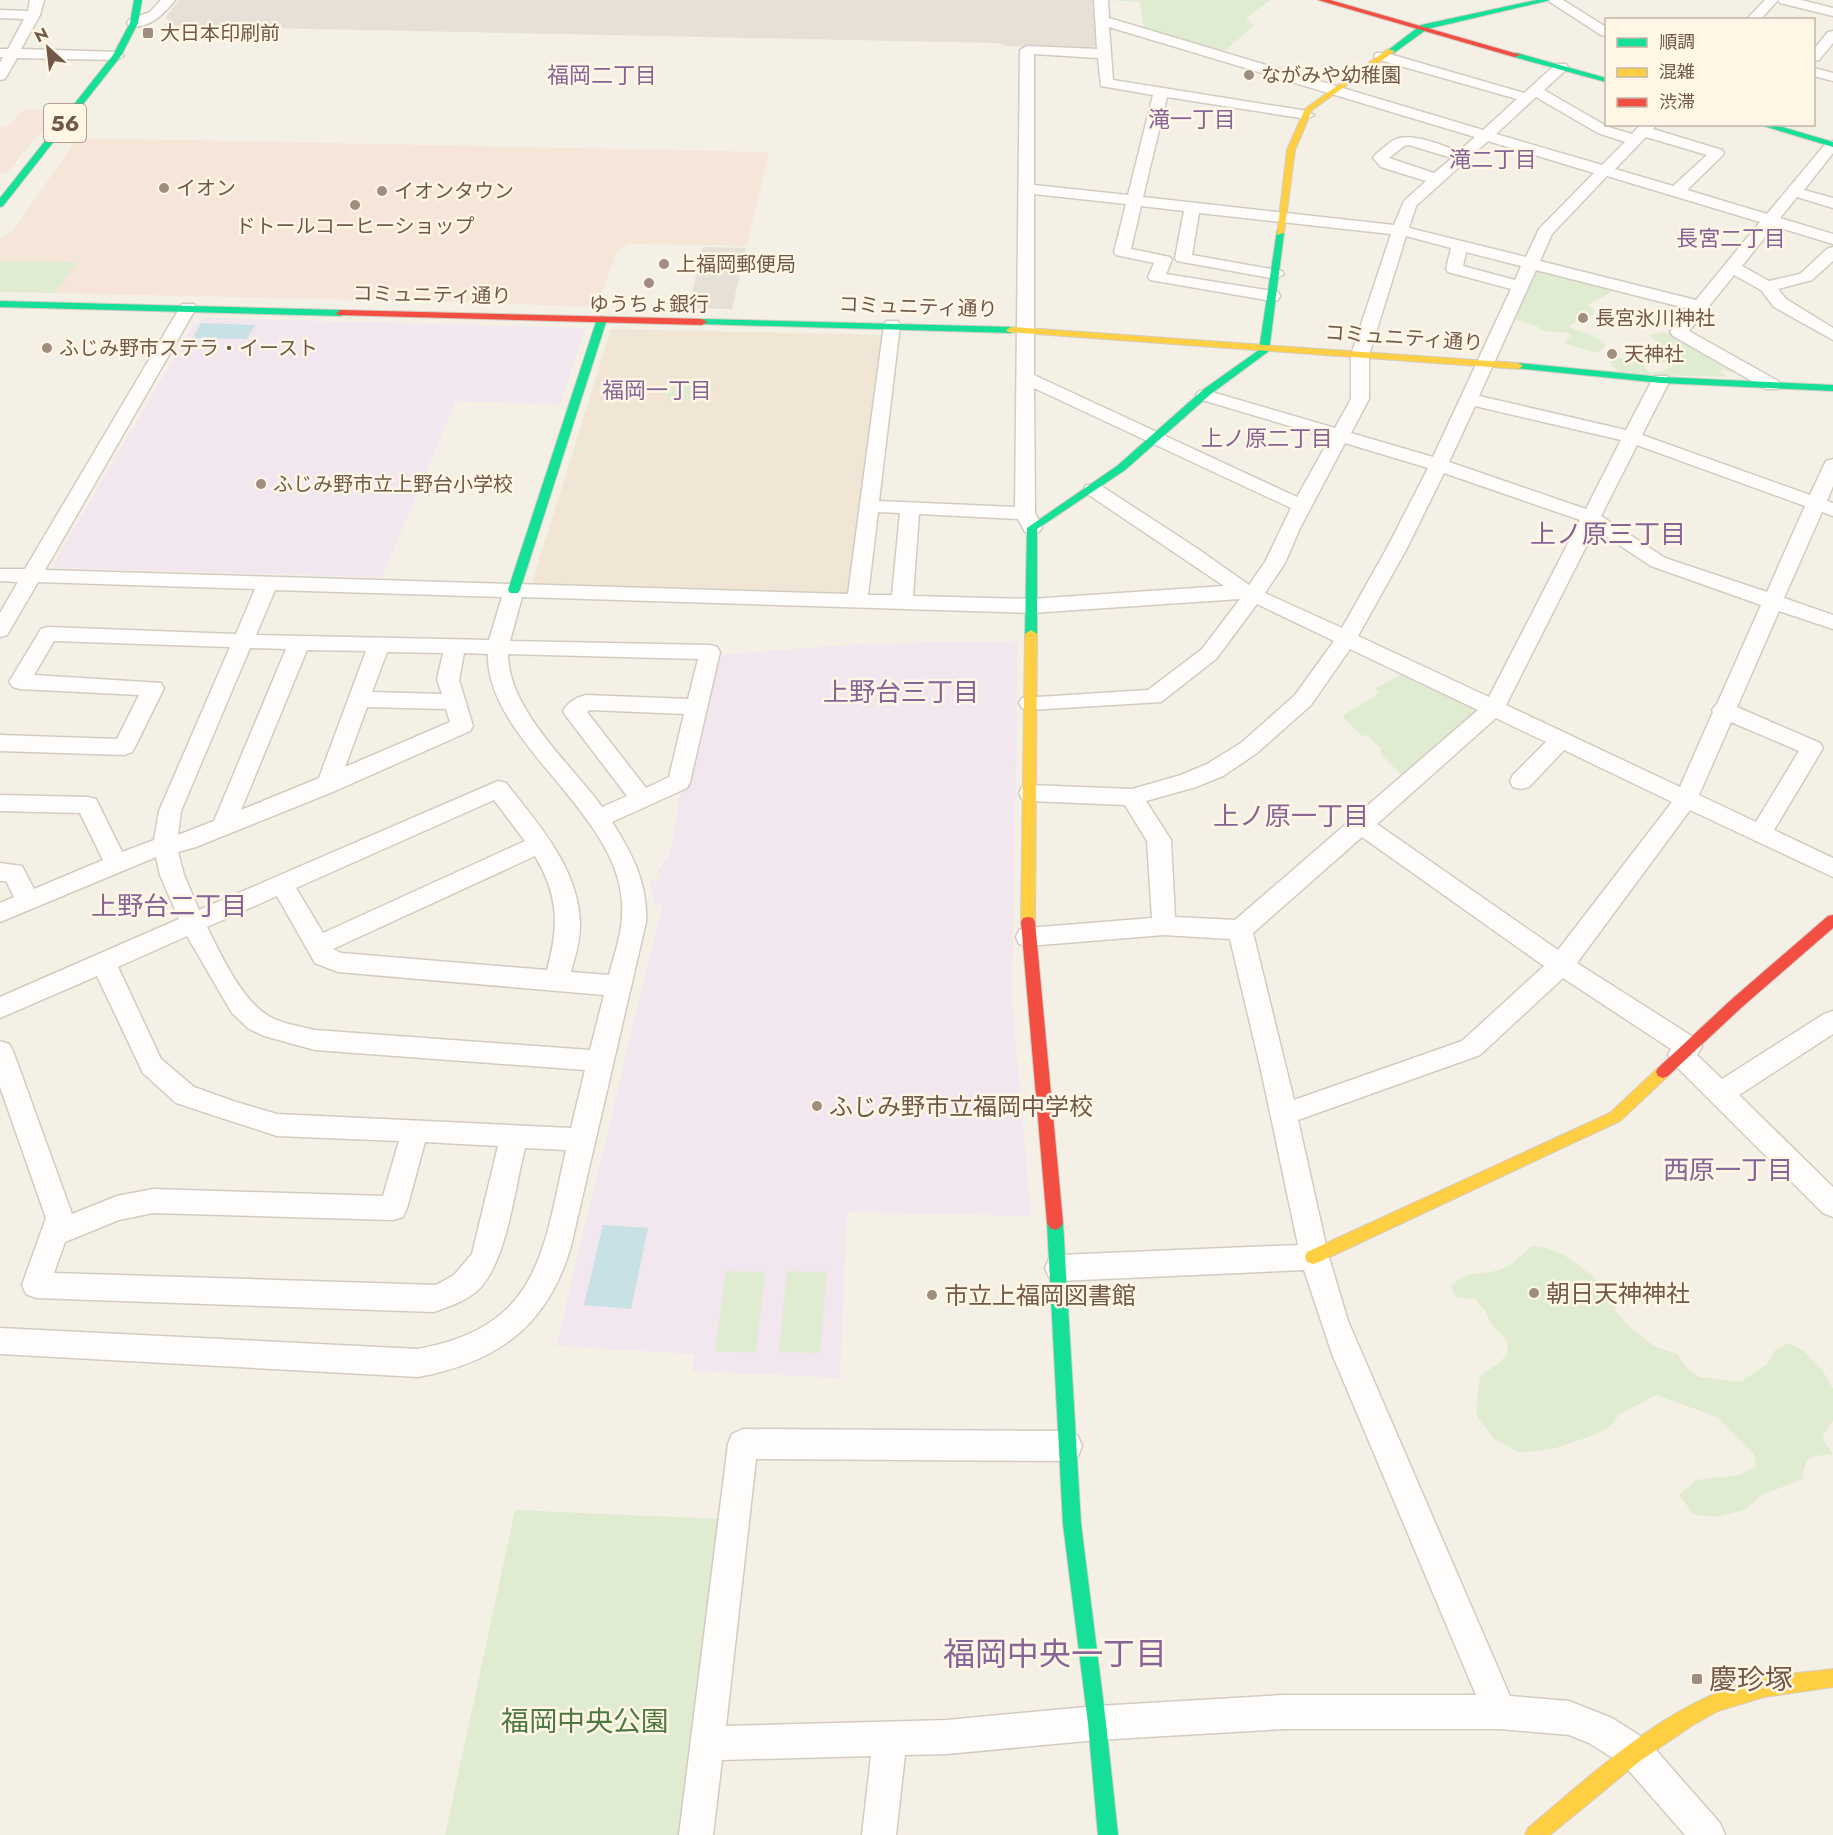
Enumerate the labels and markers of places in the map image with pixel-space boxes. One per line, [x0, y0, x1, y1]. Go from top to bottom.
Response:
place label: 大日本印刷前 [160, 19, 280, 48]
marker: 大日本印刷前 [141, 26, 155, 40]
place label: ながみや幼稚園 [1261, 61, 1401, 90]
marker: ながみや幼稚園 [1242, 68, 1256, 82]
place label: イオン [176, 174, 236, 203]
place label: イオンタウン [394, 177, 514, 206]
marker: イオン [157, 181, 171, 195]
marker: イオンタウン [375, 184, 389, 198]
marker: ドトールコーヒーショップ [348, 198, 362, 212]
place label: ドトールコーヒーショップ [235, 212, 475, 241]
place label: 上福岡郵便局 [676, 250, 796, 279]
marker: 上福岡郵便局 [657, 257, 671, 271]
marker: ゆうちょ銀行 [642, 276, 656, 290]
place label: ゆうちょ銀行 [589, 290, 709, 319]
place label: 長宮氷川神社 [1595, 304, 1715, 333]
marker: 長宮氷川神社 [1576, 311, 1590, 325]
place label: ふじみ野市ステラ・イースト [59, 334, 318, 363]
place label: 天神社 [1624, 340, 1684, 369]
marker: ふじみ野市ステラ・イースト [40, 341, 54, 355]
marker: 天神社 [1605, 347, 1619, 361]
place label: ふじみ野市立上野台小学校 [273, 470, 513, 499]
marker: ふじみ野市立上野台小学校 [254, 477, 268, 491]
place label: ふじみ野市立福岡中学校 [829, 1089, 1093, 1124]
marker: ふじみ野市立福岡中学校 [810, 1099, 824, 1113]
place label: 朝日天神神社 [1546, 1276, 1690, 1311]
place label: 市立上福岡図書館 [944, 1278, 1136, 1313]
marker: 朝日天神神社 [1527, 1286, 1541, 1300]
marker: 市立上福岡図書館 [925, 1288, 939, 1302]
place label: 慶珍塚 [1709, 1659, 1793, 1700]
marker: 慶珍塚 [1690, 1672, 1704, 1686]

